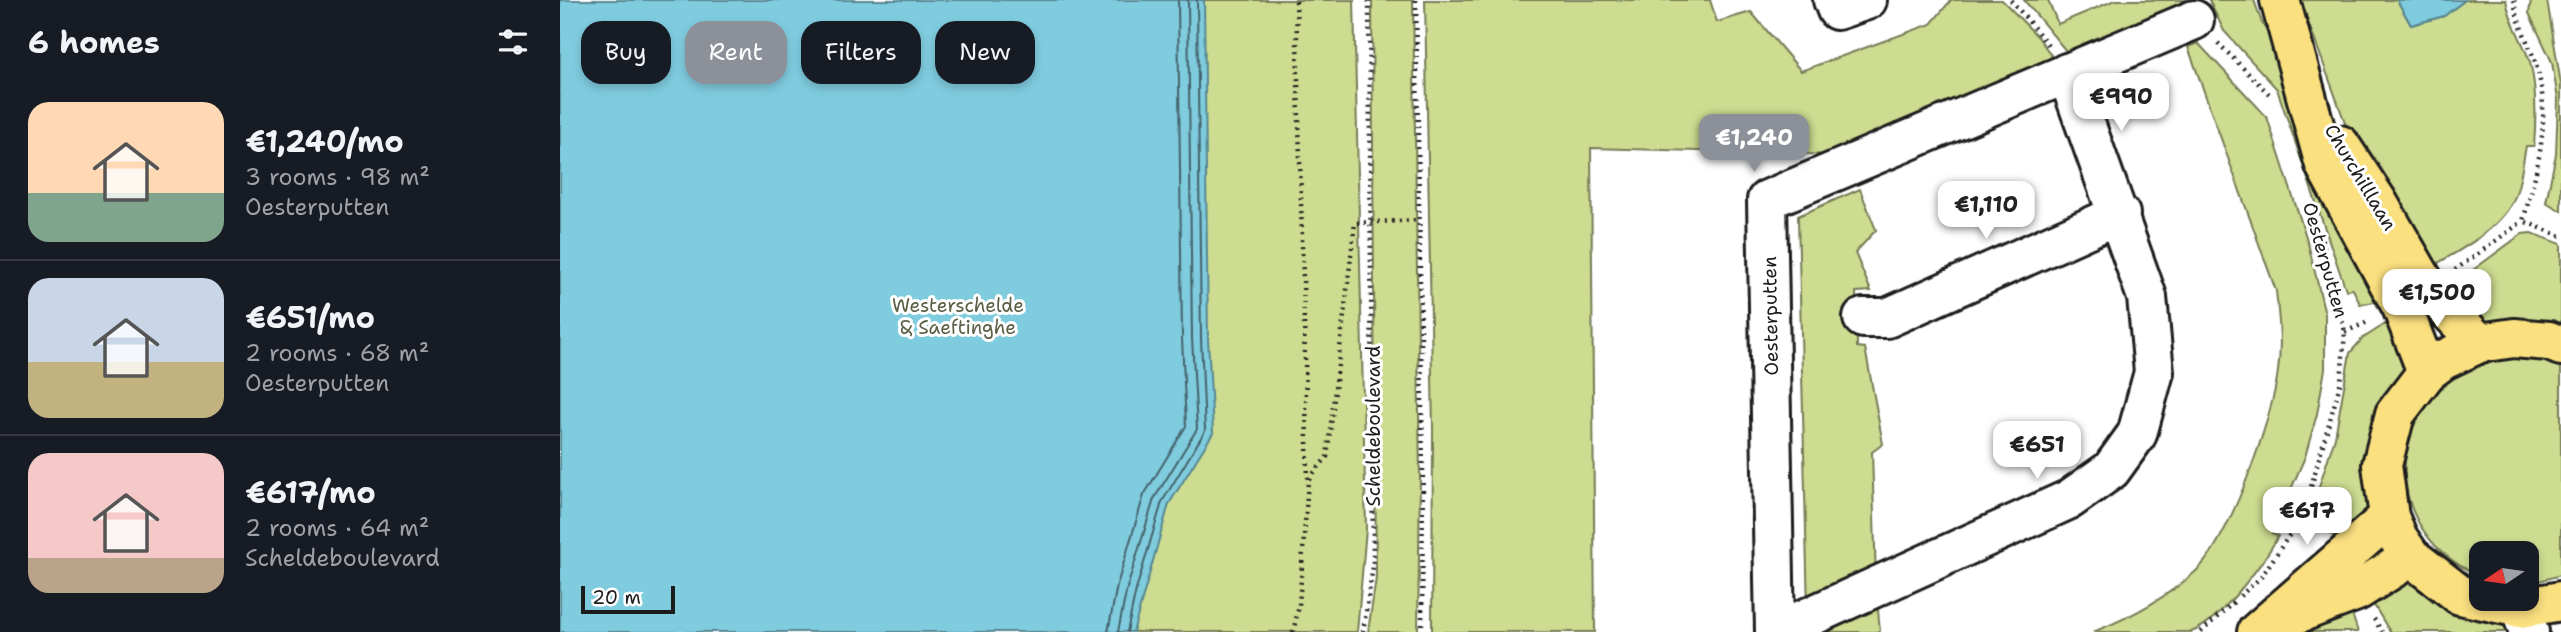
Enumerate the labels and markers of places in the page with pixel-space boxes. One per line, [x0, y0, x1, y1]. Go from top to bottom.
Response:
pin: €990 [2080, 74, 2162, 133]
pin: €1,240 [1697, 114, 1811, 174]
pin: €1,110 [1929, 182, 2043, 241]
pin: €1,500 [2380, 270, 2494, 329]
pin: €651 [1996, 421, 2078, 481]
pin: €617 [2266, 488, 2348, 547]

